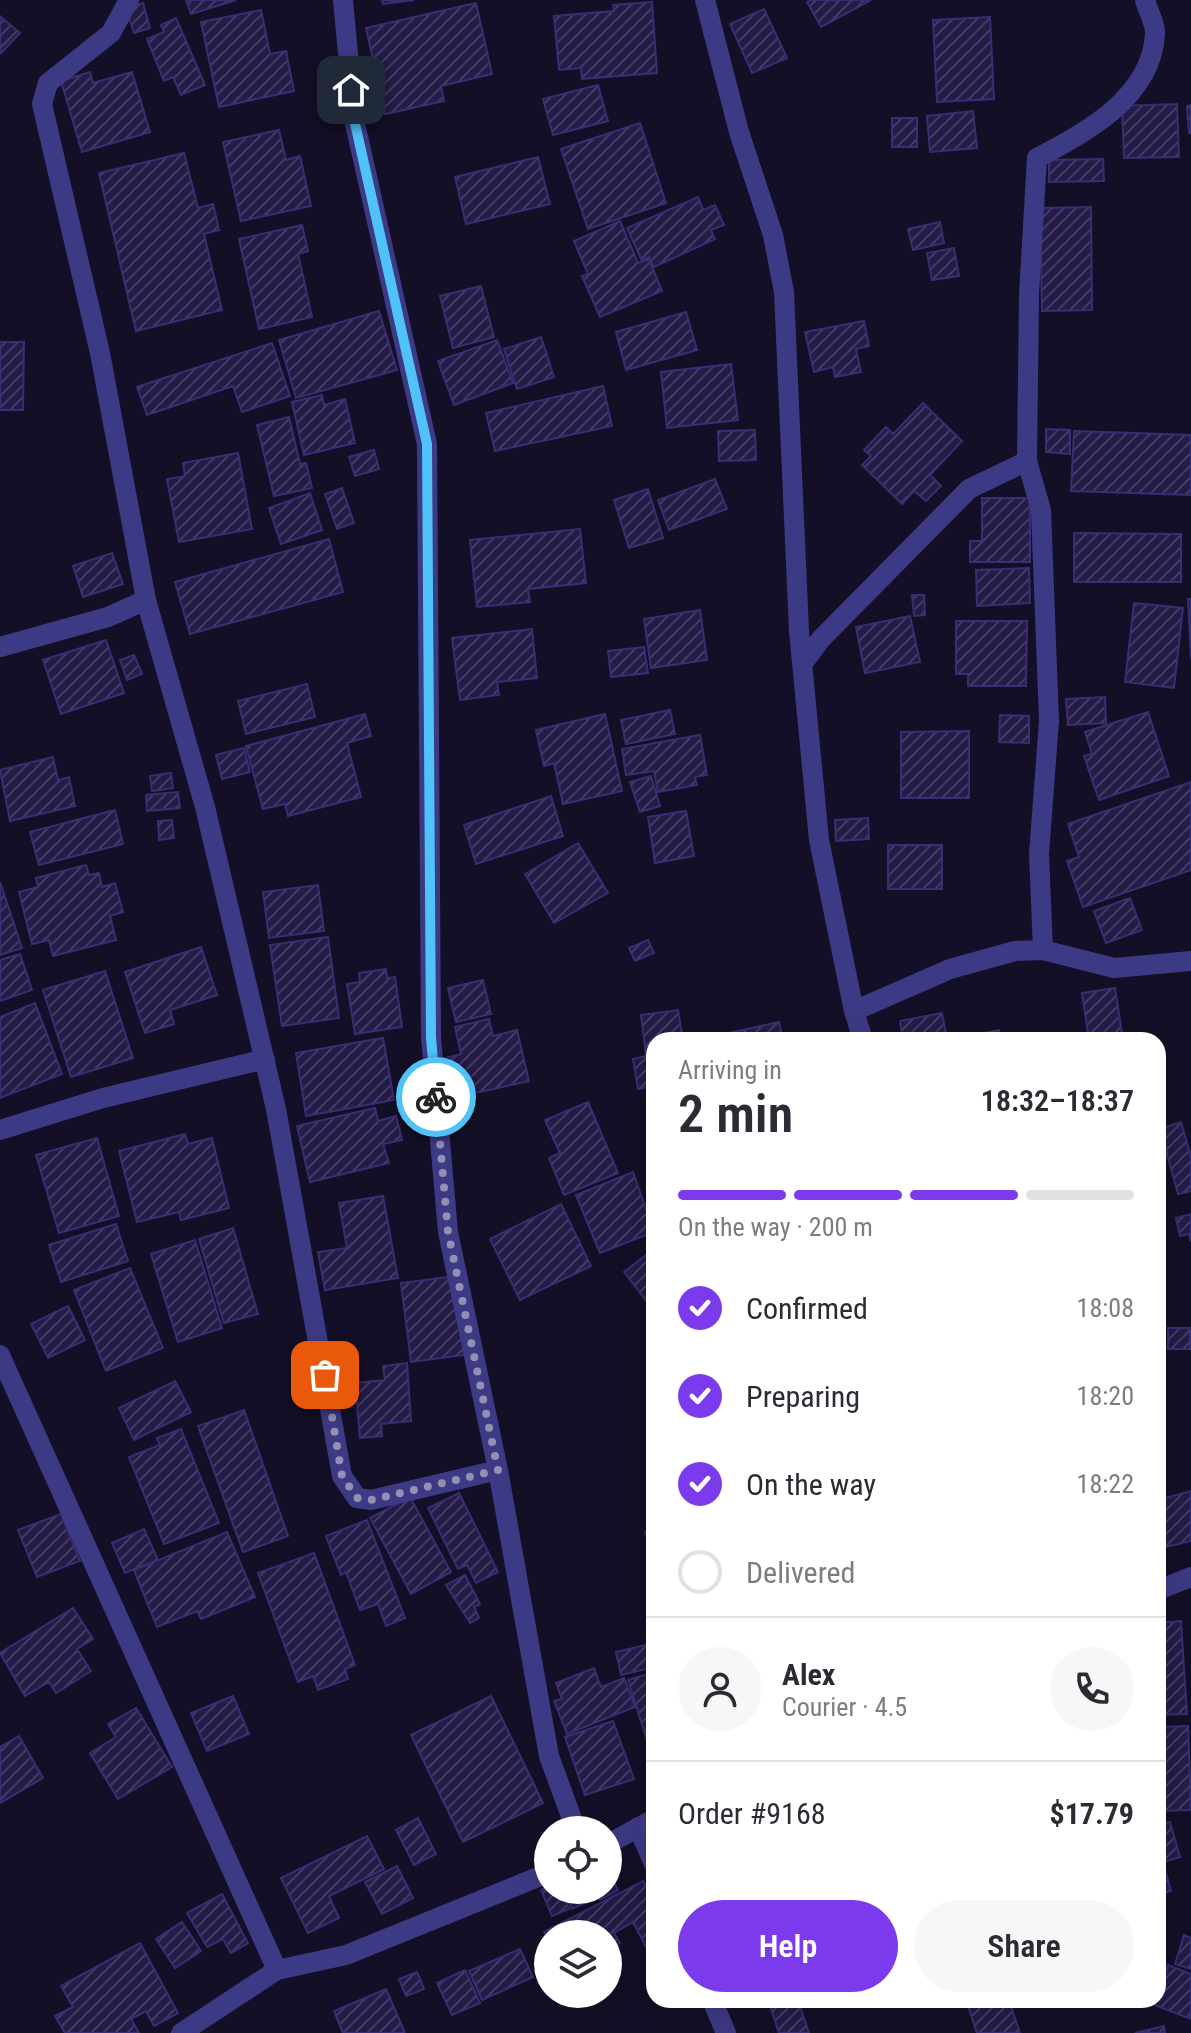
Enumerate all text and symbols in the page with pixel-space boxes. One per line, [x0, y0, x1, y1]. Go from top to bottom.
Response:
pin [317, 56, 385, 124]
icon: home [329, 68, 373, 112]
text: Arriving in [678, 1055, 782, 1085]
courier [396, 1057, 476, 1137]
icon: bike [414, 1075, 458, 1119]
text: 18:32–18:37 [981, 1083, 1134, 1118]
text: 2 min [678, 1084, 793, 1145]
text: On the way · 200 m [678, 1212, 873, 1242]
icon: check [678, 1286, 722, 1330]
text: Confirmed [746, 1291, 868, 1326]
text: 18:08 [1077, 1293, 1134, 1323]
pin [291, 1341, 359, 1409]
icon: bag [303, 1353, 347, 1397]
icon: check [678, 1374, 722, 1418]
text: Preparing [746, 1379, 860, 1414]
text: 18:20 [1077, 1381, 1134, 1411]
icon: check [678, 1462, 722, 1506]
text: On the way [746, 1467, 876, 1502]
text: 18:22 [1077, 1469, 1134, 1499]
text: Delivered [746, 1555, 855, 1590]
button: person [678, 1647, 762, 1731]
button: phone [1050, 1647, 1134, 1731]
text: Alex [782, 1657, 835, 1692]
text: Courier · 4.5 [782, 1692, 907, 1722]
text: Order #9168 [678, 1796, 826, 1831]
text: $17.79 [1049, 1796, 1134, 1831]
map controls [534, 1816, 622, 2008]
button: locate [534, 1816, 622, 1904]
button: Help [678, 1900, 898, 1992]
button: Share [914, 1900, 1134, 1992]
button: layers [534, 1920, 622, 2008]

